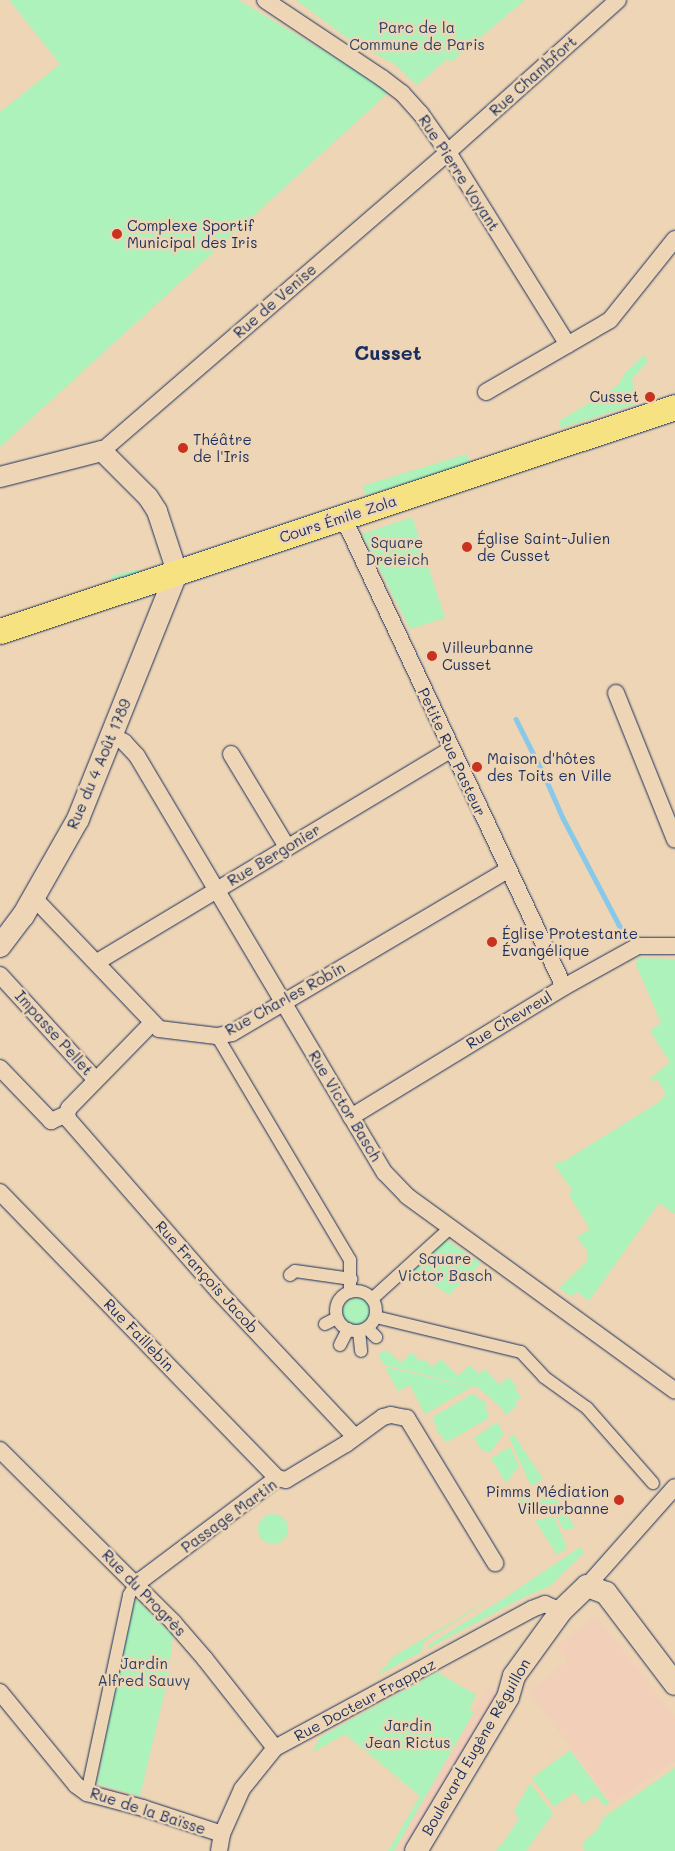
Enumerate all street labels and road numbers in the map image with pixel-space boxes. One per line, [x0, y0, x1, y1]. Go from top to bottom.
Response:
street label: Rue Chambfort [486, 32, 580, 120]
street label: Rue Pierre Voyant [415, 112, 503, 234]
street label: Rue de Venise [230, 260, 320, 342]
street label: Cours Émile Zola [277, 492, 399, 546]
street label: Petite Rue Pasteur [414, 685, 490, 819]
street label: Rue du 4 Août 1789 [63, 696, 135, 832]
street label: Rue Bergonier [224, 820, 324, 890]
street label: Rue Charles Robin [222, 959, 348, 1039]
street label: Impasse Pellet [11, 987, 97, 1079]
street label: Rue Chevreul [463, 987, 555, 1053]
street label: Rue Victor Basch [305, 1047, 385, 1165]
street label: Rue François Jacob [152, 1217, 262, 1337]
street label: Rue Faillebin [100, 1295, 178, 1375]
street label: Passage Martin [178, 1475, 280, 1557]
street label: Rue du Progrès [98, 1546, 190, 1640]
street label: Rue Docteur Frappaz [291, 1655, 439, 1745]
street label: Boulevard Eugène Réguillon [418, 1655, 534, 1839]
street label: Rue de la Baïsse [88, 1784, 208, 1838]

